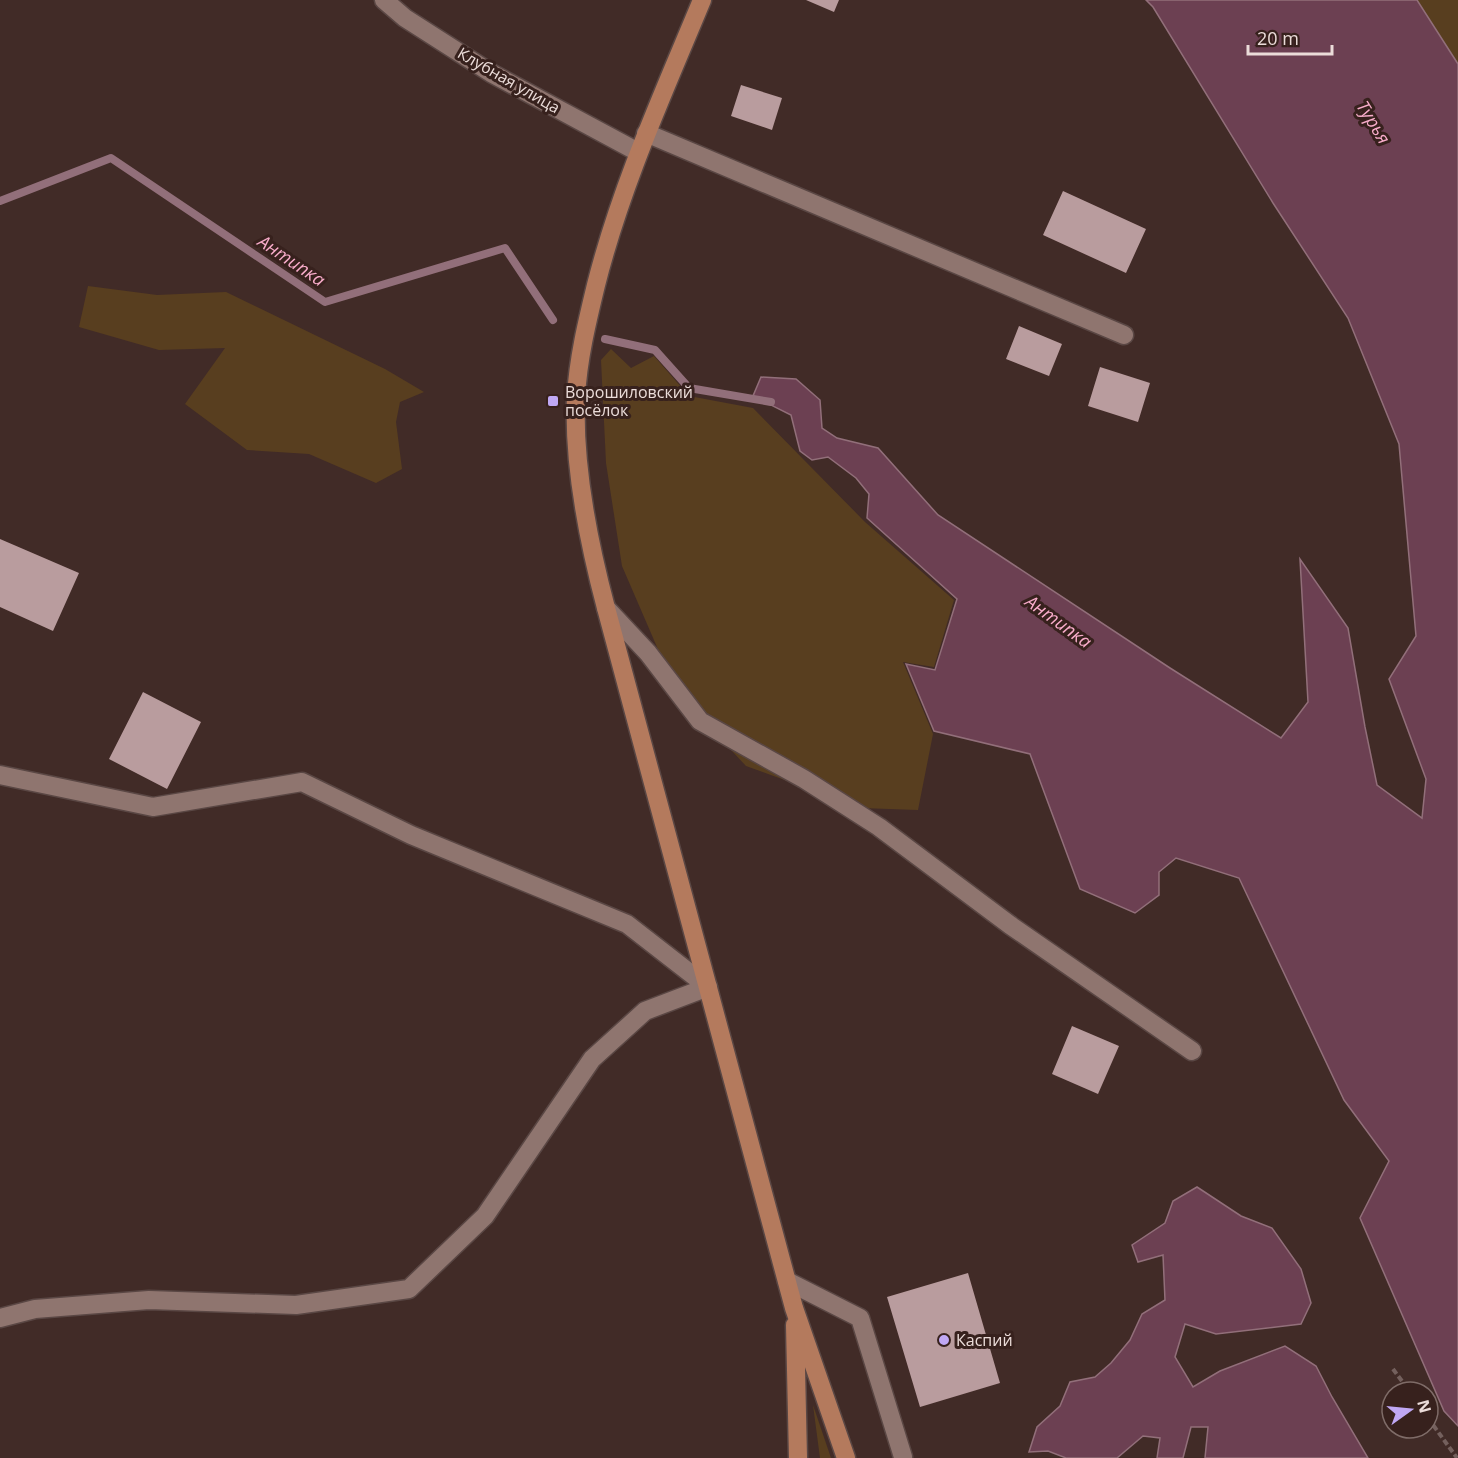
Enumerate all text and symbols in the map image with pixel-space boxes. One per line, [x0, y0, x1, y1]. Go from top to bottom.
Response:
scale bar [1248, 18, 1332, 56]
text: 20 m [1257, 26, 1299, 50]
street label: Клубная улица [454, 42, 564, 118]
water label: Турья [1352, 96, 1396, 148]
water label: Антипка [252, 228, 330, 291]
place label: Ворошиловский посёлок [565, 381, 693, 421]
marker: Ворошиловский посёлок [546, 394, 560, 408]
water label: Антипка [1020, 588, 1097, 653]
place label: Каспий [956, 1329, 1013, 1351]
marker: Каспий [937, 1333, 951, 1347]
north arrow [1380, 1380, 1440, 1440]
text: N [1412, 1397, 1437, 1415]

